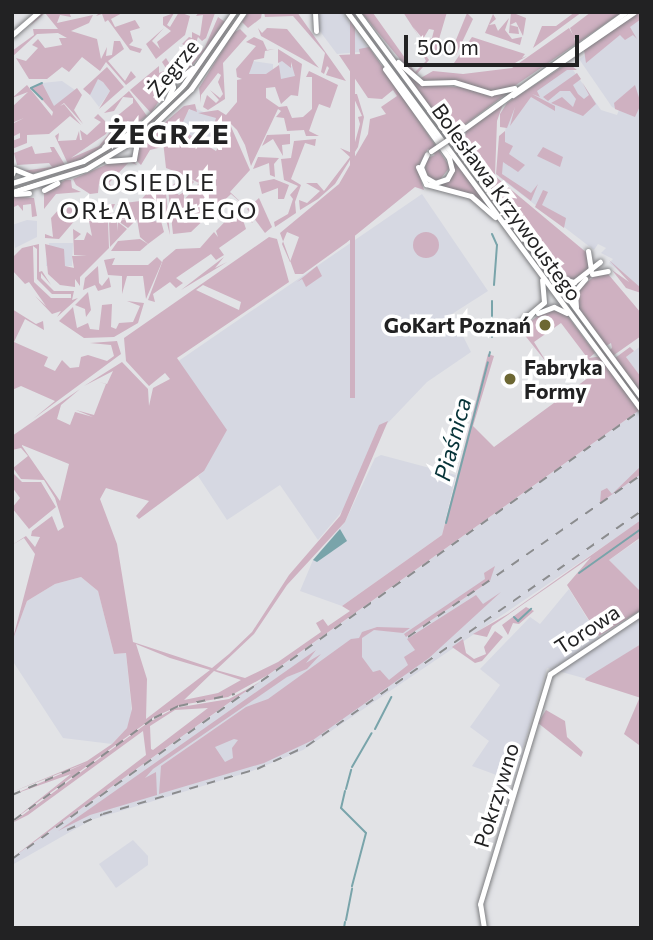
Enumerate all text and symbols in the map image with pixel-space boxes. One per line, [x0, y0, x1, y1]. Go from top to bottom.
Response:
scale bar [408, 21, 583, 65]
street label: Żegrze [142, 34, 204, 102]
text: 500 m [417, 34, 479, 59]
street label: Bolesława Krzywoustego [427, 98, 587, 306]
district label: ŻEGRZE [108, 116, 230, 150]
district label: OSIEDLE ORŁA BIAŁEGO [61, 168, 257, 224]
place label: GoKart Poznań [384, 312, 531, 338]
marker: GoKart Poznań [537, 317, 553, 333]
place label: Fabryka Formy [524, 354, 603, 404]
marker: Fabryka Formy [502, 371, 518, 387]
water label: Piaśnica [428, 394, 476, 484]
street label: Torowa [550, 599, 624, 659]
street label: Pokrzywno [468, 740, 524, 850]

